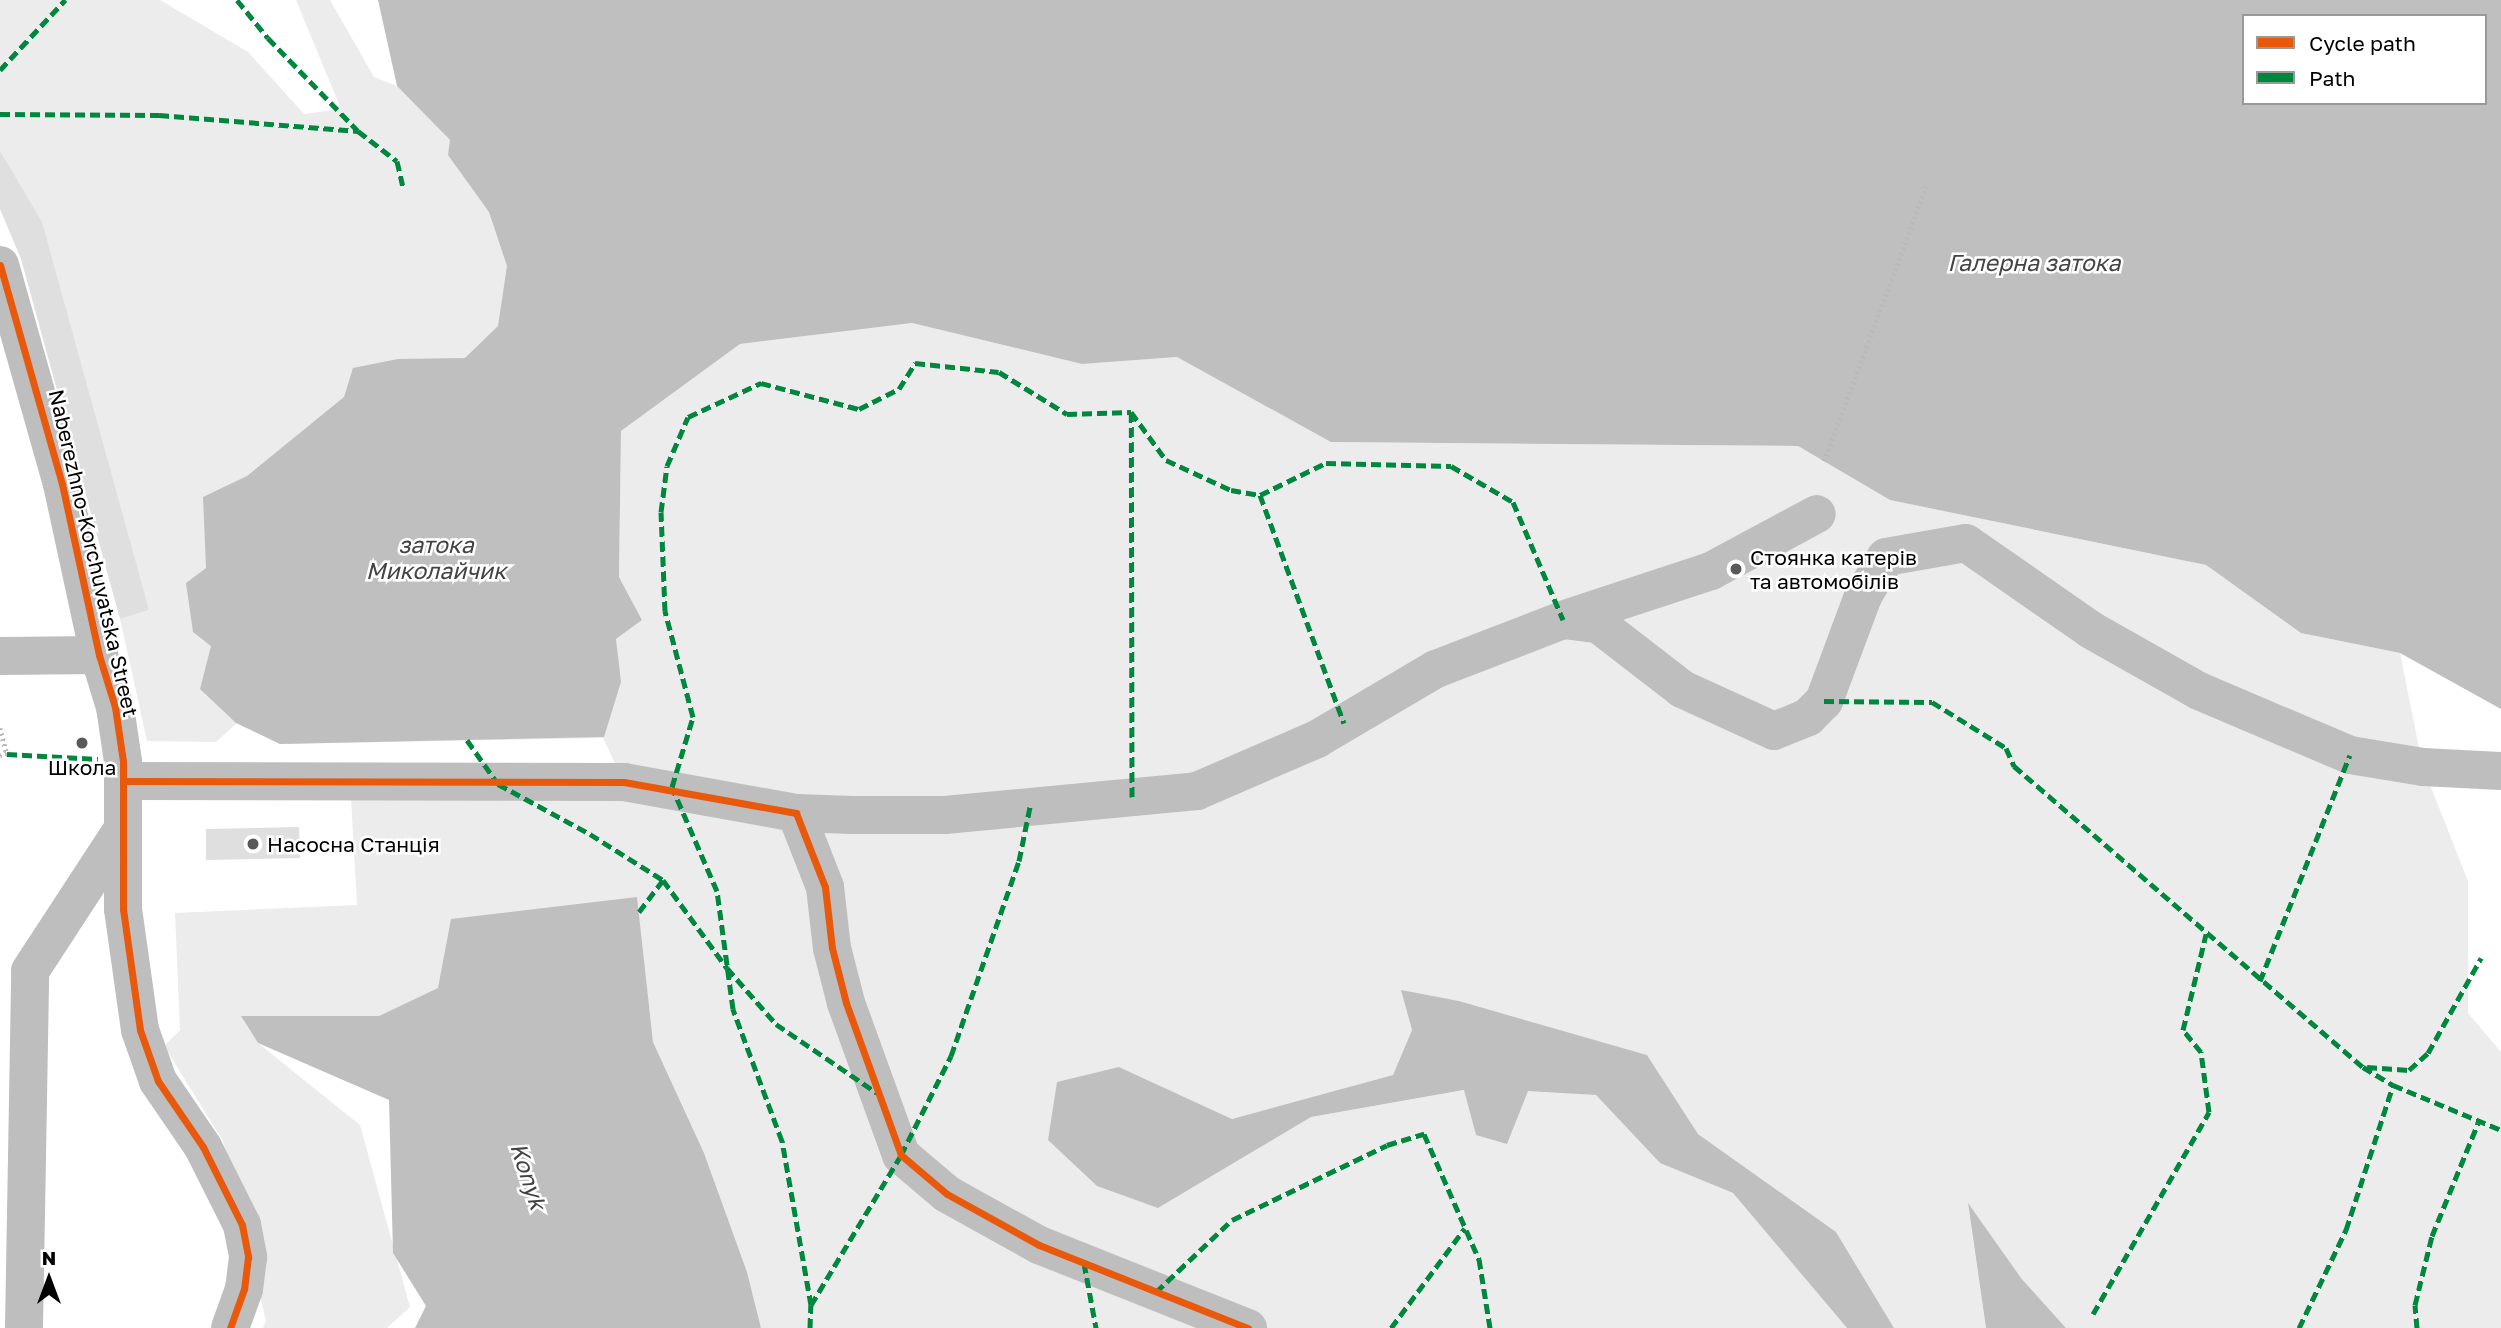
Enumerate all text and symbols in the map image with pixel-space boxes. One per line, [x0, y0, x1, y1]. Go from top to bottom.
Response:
legend [2242, 14, 2487, 105]
text: Cycle path [2309, 30, 2416, 56]
text: Path [2309, 65, 2356, 91]
water label: Галерна затока [1948, 248, 2120, 276]
street label: Naberezhno-Korchuvatska Street [44, 387, 144, 719]
water label: затока Миколайчик [366, 530, 506, 584]
place label: Стоянка катерів та автомобілів [1750, 544, 1917, 594]
marker: Стоянка катерів та автомобілів [1728, 561, 1744, 577]
marker: Школа [74, 735, 90, 751]
place label: Школа [48, 754, 116, 780]
place label: Насосна Станція [267, 831, 440, 857]
marker: Насосна Станція [245, 836, 261, 852]
water label: Konyk [505, 1139, 553, 1213]
north arrow [14, 1244, 84, 1314]
text: N [42, 1246, 56, 1269]

